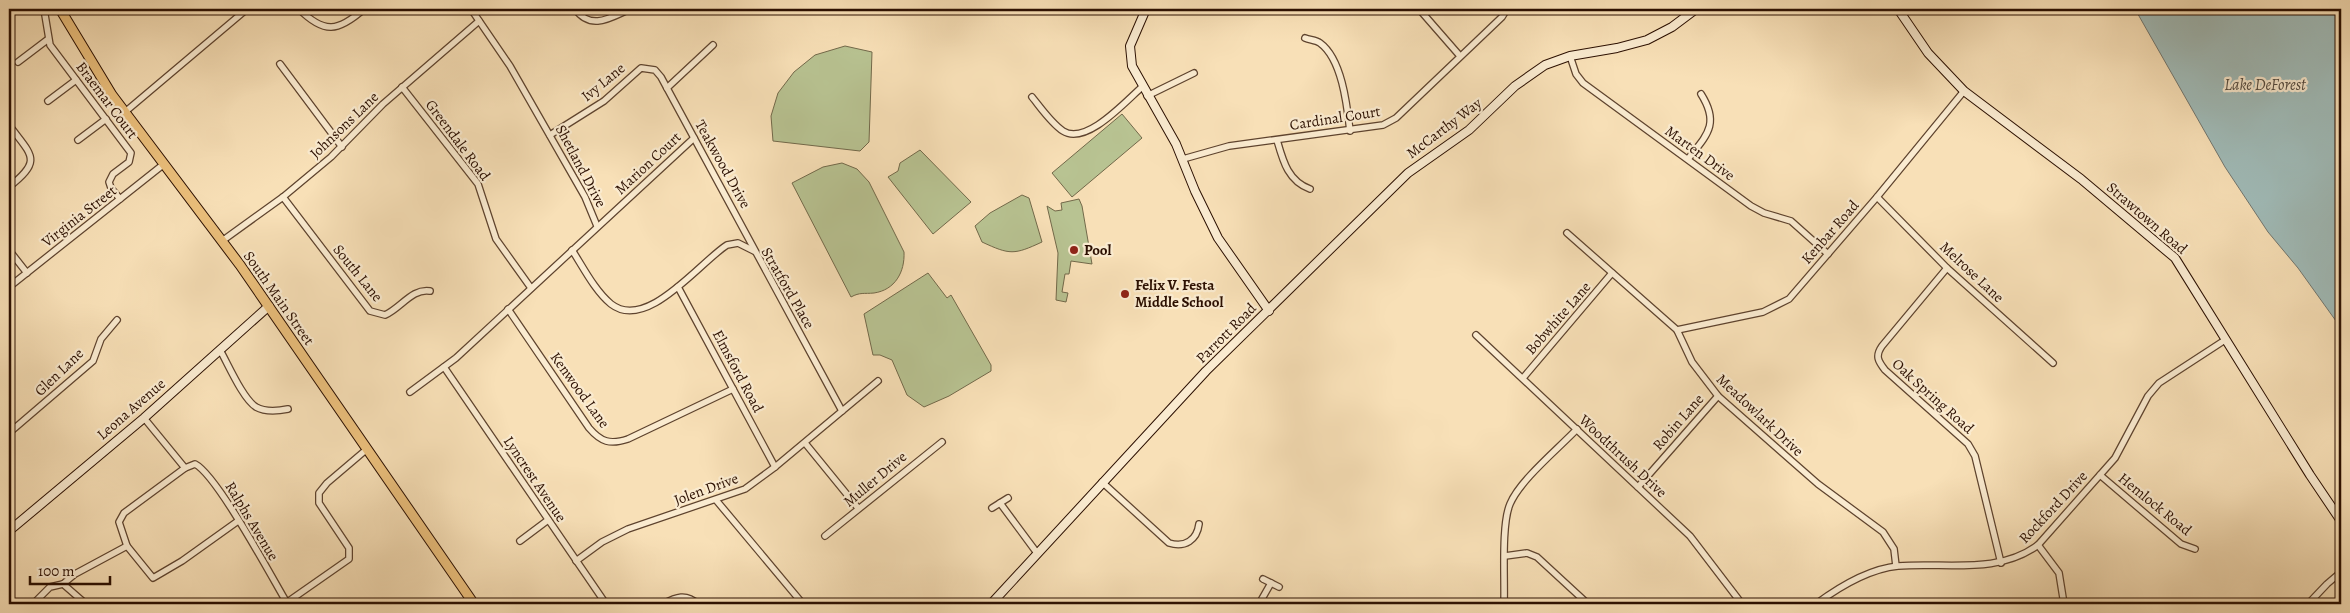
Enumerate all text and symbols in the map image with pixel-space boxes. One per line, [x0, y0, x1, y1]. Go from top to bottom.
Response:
street label: Braemar Court [71, 57, 143, 143]
street label: Ivy Lane [577, 58, 629, 106]
water label: Lake DeForest [2224, 74, 2307, 96]
street label: Johnsons Lane [305, 87, 383, 163]
street label: McCarthy Way [1402, 93, 1486, 163]
street label: Greendale Road [421, 95, 496, 185]
street label: Cardinal Court [1288, 101, 1382, 135]
street label: Teakwood Drive [690, 116, 756, 212]
street label: Shetland Drive [551, 121, 611, 211]
street label: Marten Drive [1661, 121, 1739, 185]
street label: Marion Court [611, 127, 685, 199]
street label: Strawtown Road [2102, 177, 2192, 259]
street label: Virginia Street [37, 181, 120, 252]
street label: Kenbar Road [1797, 195, 1864, 268]
street label: Melrose Lane [1936, 237, 2009, 307]
street label: South Lane [329, 240, 388, 306]
place label: Pool [1084, 240, 1112, 260]
street label: Stratford Place [757, 244, 820, 333]
marker: Pool [1068, 244, 1080, 256]
street label: South Main Street [239, 247, 319, 349]
place label: Felix V. Festa Middle School [1135, 275, 1223, 312]
street label: Bobwhite Lane [1521, 277, 1595, 359]
marker: Felix V. Festa Middle School [1119, 288, 1131, 300]
street label: Parrott Road [1191, 298, 1261, 368]
street label: Elmsford Road [708, 326, 769, 417]
street label: Glen Lane [30, 343, 88, 400]
street label: Kenwood Lane [546, 348, 615, 432]
street label: Oak Spring Road [1888, 354, 1979, 439]
street label: Meadowlark Drive [1712, 369, 1808, 461]
street label: Leona Avenue [92, 374, 170, 444]
street label: Robin Lane [1648, 389, 1708, 455]
street label: Woodthrush Drive [1574, 409, 1671, 502]
street label: Lyncrest Avenue [499, 432, 571, 526]
street label: Muller Drive [839, 446, 911, 511]
street label: Rockford Drive [2014, 466, 2092, 548]
street label: Jolen Drive [671, 468, 741, 510]
street label: Hemlock Road [2114, 468, 2197, 540]
street label: Ralphs Avenue [220, 478, 284, 565]
scale bar [30, 553, 110, 585]
text: 100 m [38, 561, 75, 581]

